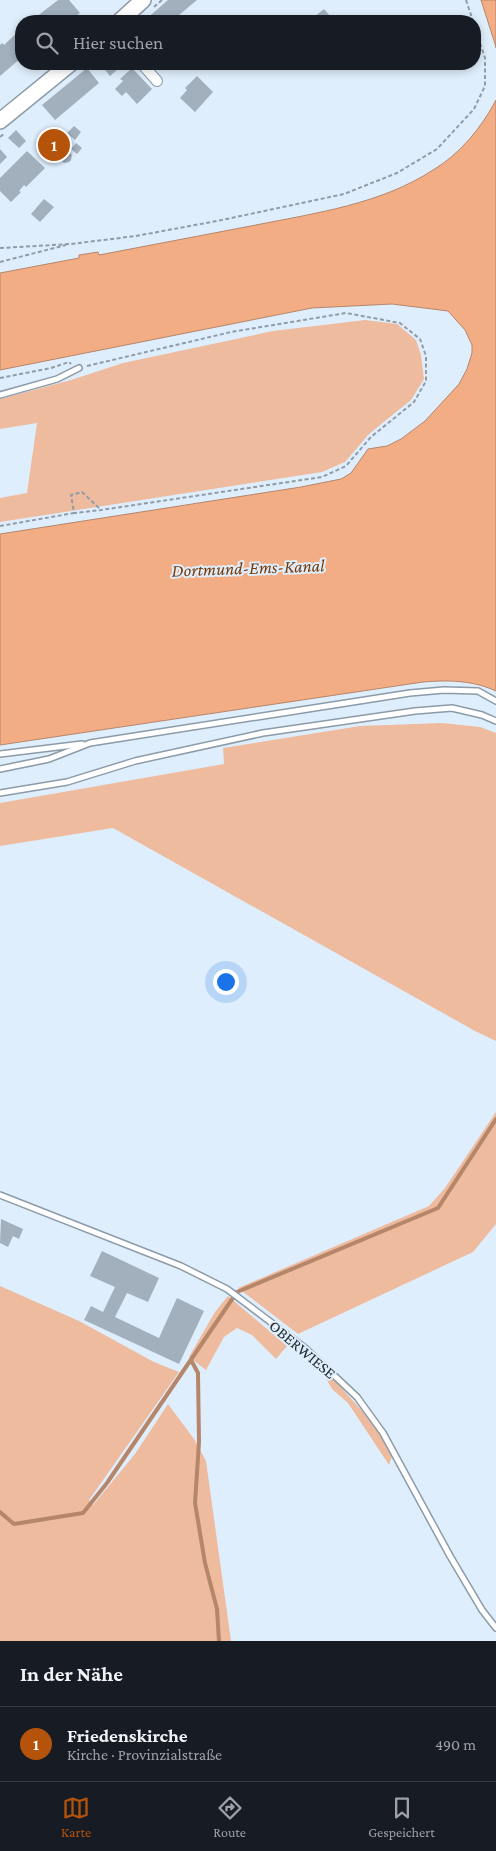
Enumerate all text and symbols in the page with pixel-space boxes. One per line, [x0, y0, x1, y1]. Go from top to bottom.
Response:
search box [15, 15, 481, 70]
icon: search [33, 29, 61, 57]
text: Hier suchen [73, 32, 163, 53]
pin: 1 [38, 126, 70, 164]
water label: Dortmund-Ems-Kanal [171, 555, 325, 581]
your location [213, 969, 239, 995]
street label: OBERWIESE [266, 1317, 339, 1382]
text: In der Nähe [20, 1662, 123, 1686]
text: Friedenskirche [67, 1725, 188, 1746]
text: 1 [33, 1736, 39, 1753]
text: 490 m [435, 1736, 476, 1753]
text: Kirche · Provinzialstraße [67, 1746, 222, 1763]
tab: Karte [61, 1794, 91, 1840]
tab: Route [213, 1794, 246, 1840]
tab: Gespeichert [368, 1794, 435, 1840]

